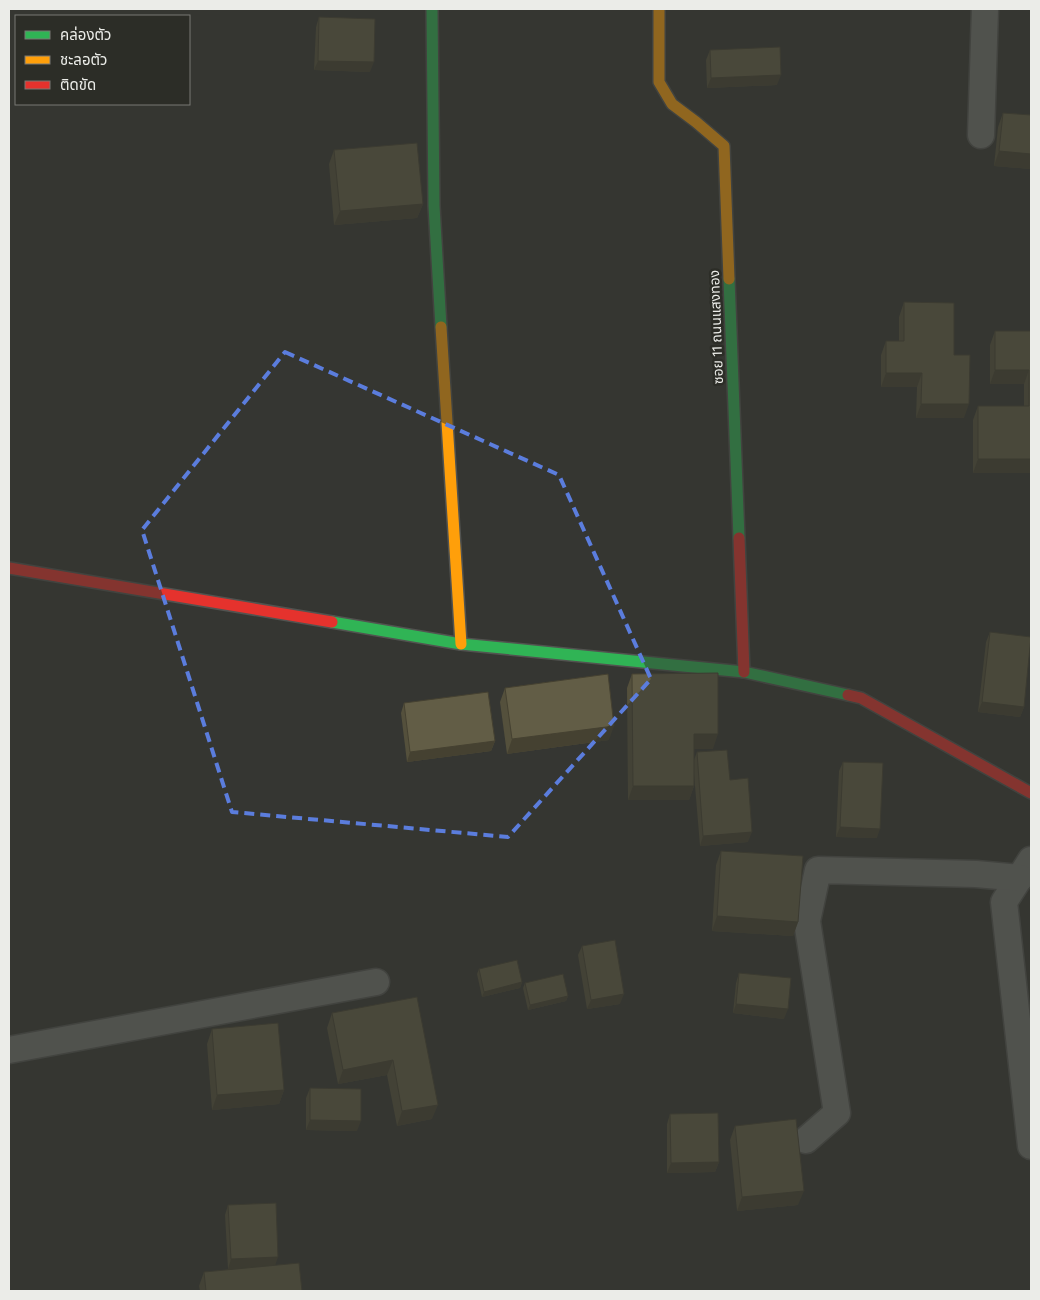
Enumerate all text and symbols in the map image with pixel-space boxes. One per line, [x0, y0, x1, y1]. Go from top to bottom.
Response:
legend [15, 15, 190, 105]
text: คล่องตัว [60, 26, 111, 44]
text: ชะลอตัว [60, 51, 107, 69]
text: ติดขัด [60, 76, 96, 94]
street label: ซอย 11 ถนนแสงทอง [706, 269, 727, 384]

